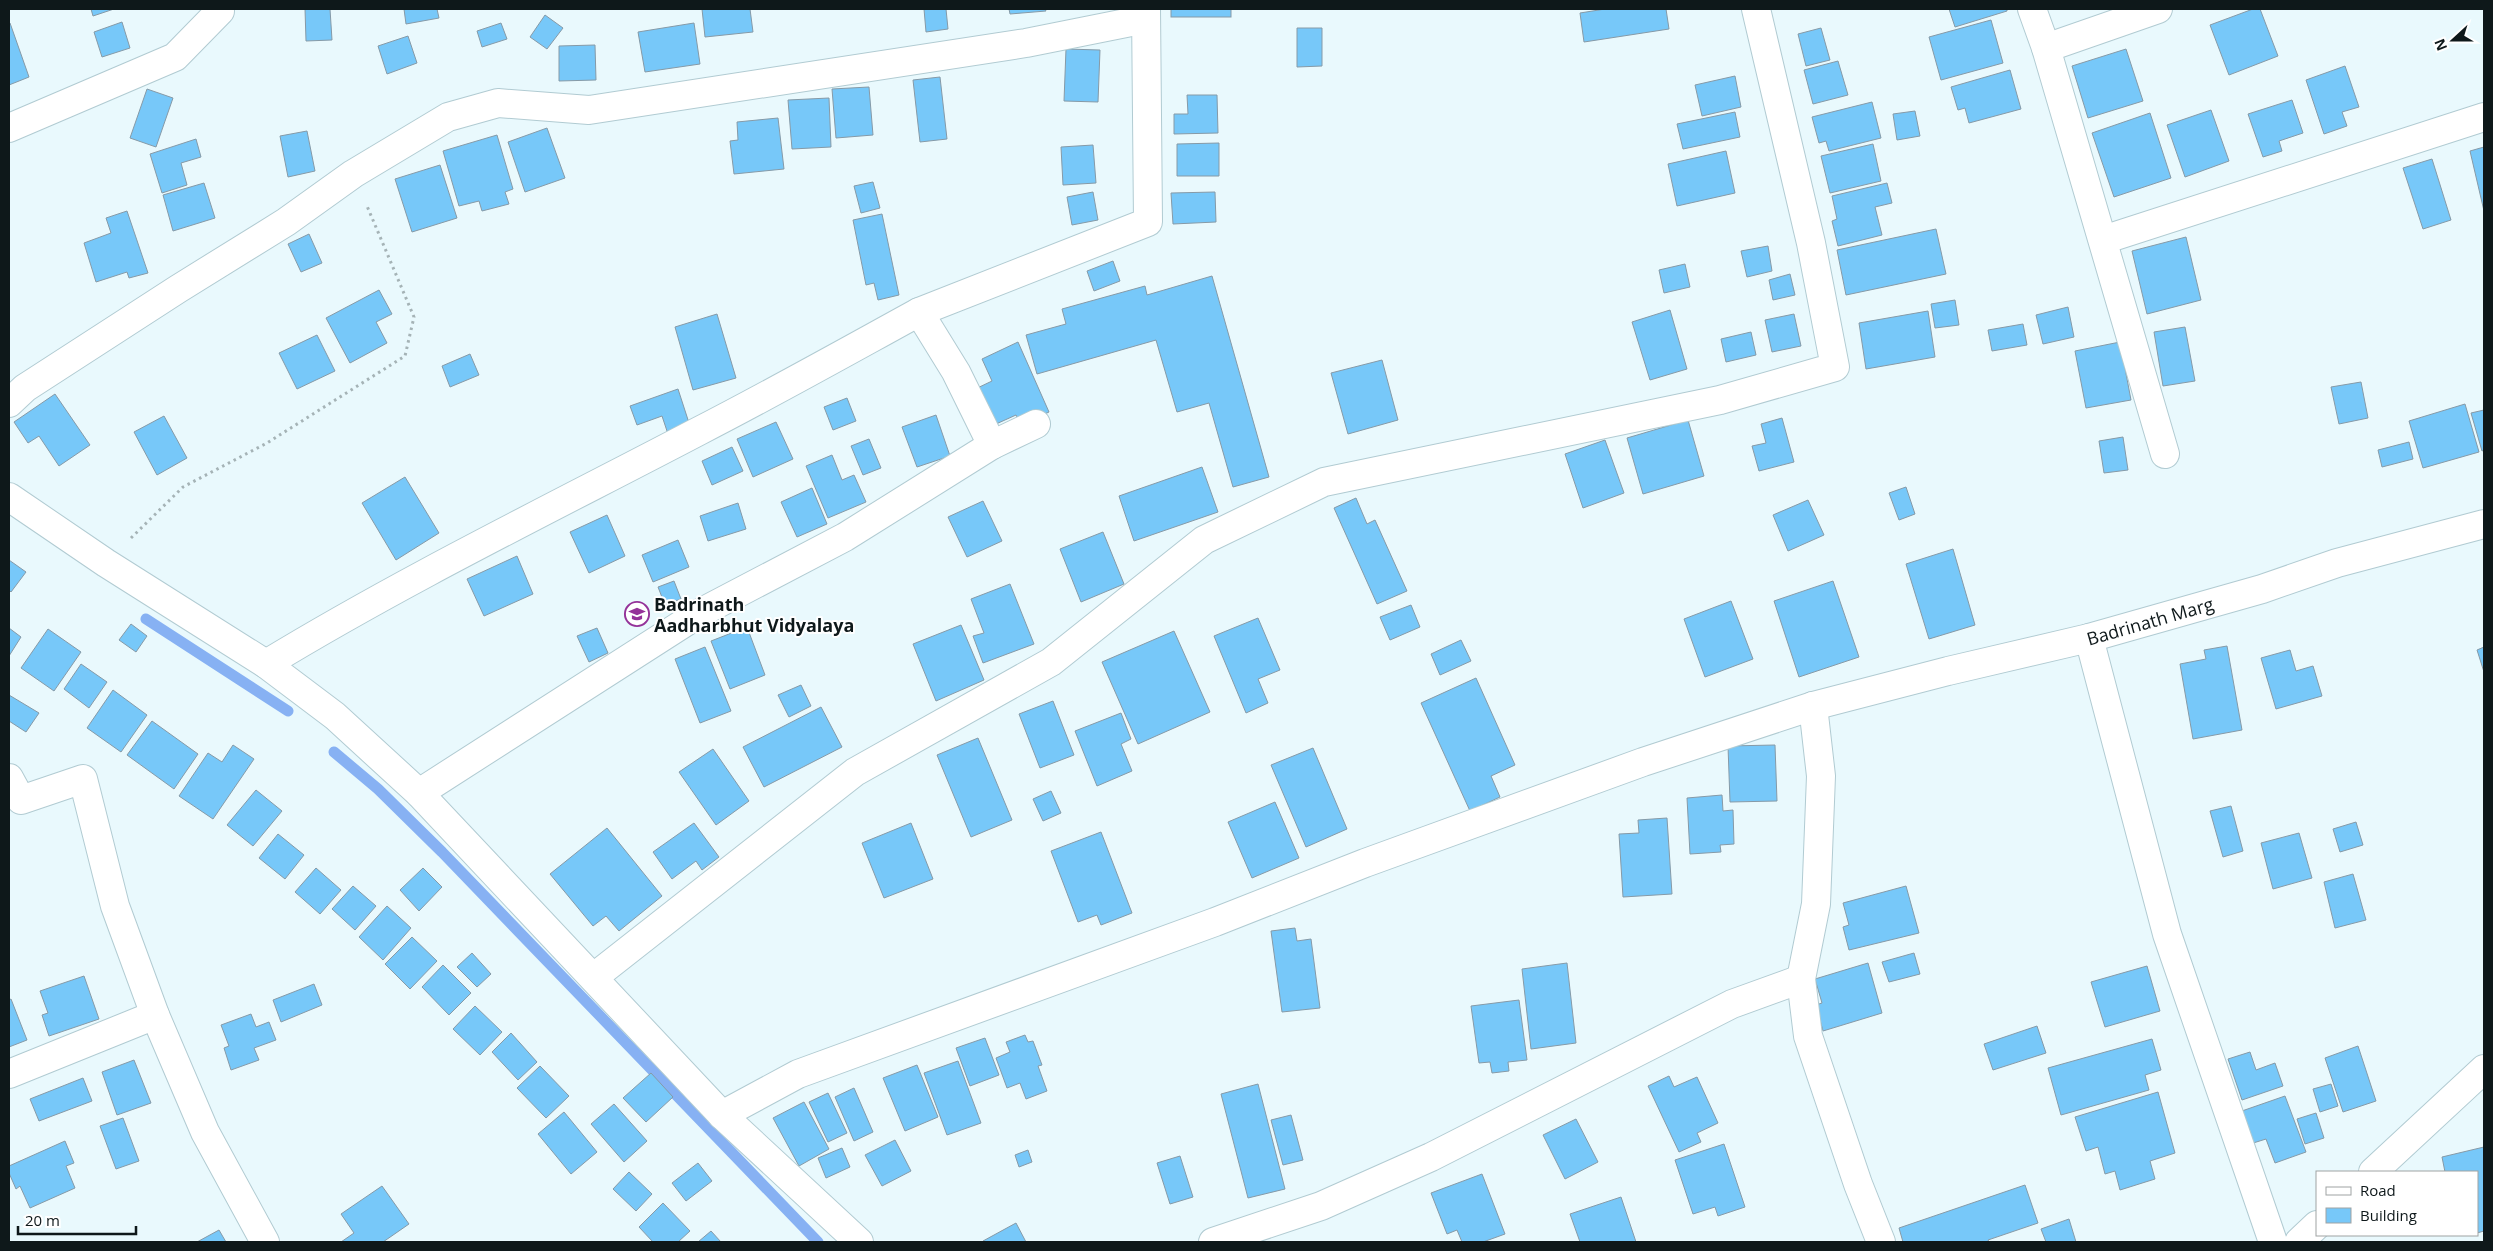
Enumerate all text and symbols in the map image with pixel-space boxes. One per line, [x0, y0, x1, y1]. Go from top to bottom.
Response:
north arrow [2428, 15, 2478, 65]
text: N [2429, 36, 2451, 54]
street label: Badrinath Marg [2084, 591, 2217, 651]
place label: Badrinath Aadharbhut Vidyalaya [654, 592, 854, 637]
school or university icon: Badrinath Aadharbhut Vidyalaya [624, 601, 650, 627]
legend [2316, 1171, 2478, 1236]
text: Road [2360, 1180, 2396, 1200]
scale bar [18, 1204, 135, 1236]
text: Building [2360, 1205, 2417, 1225]
text: 20 m [25, 1210, 60, 1230]

